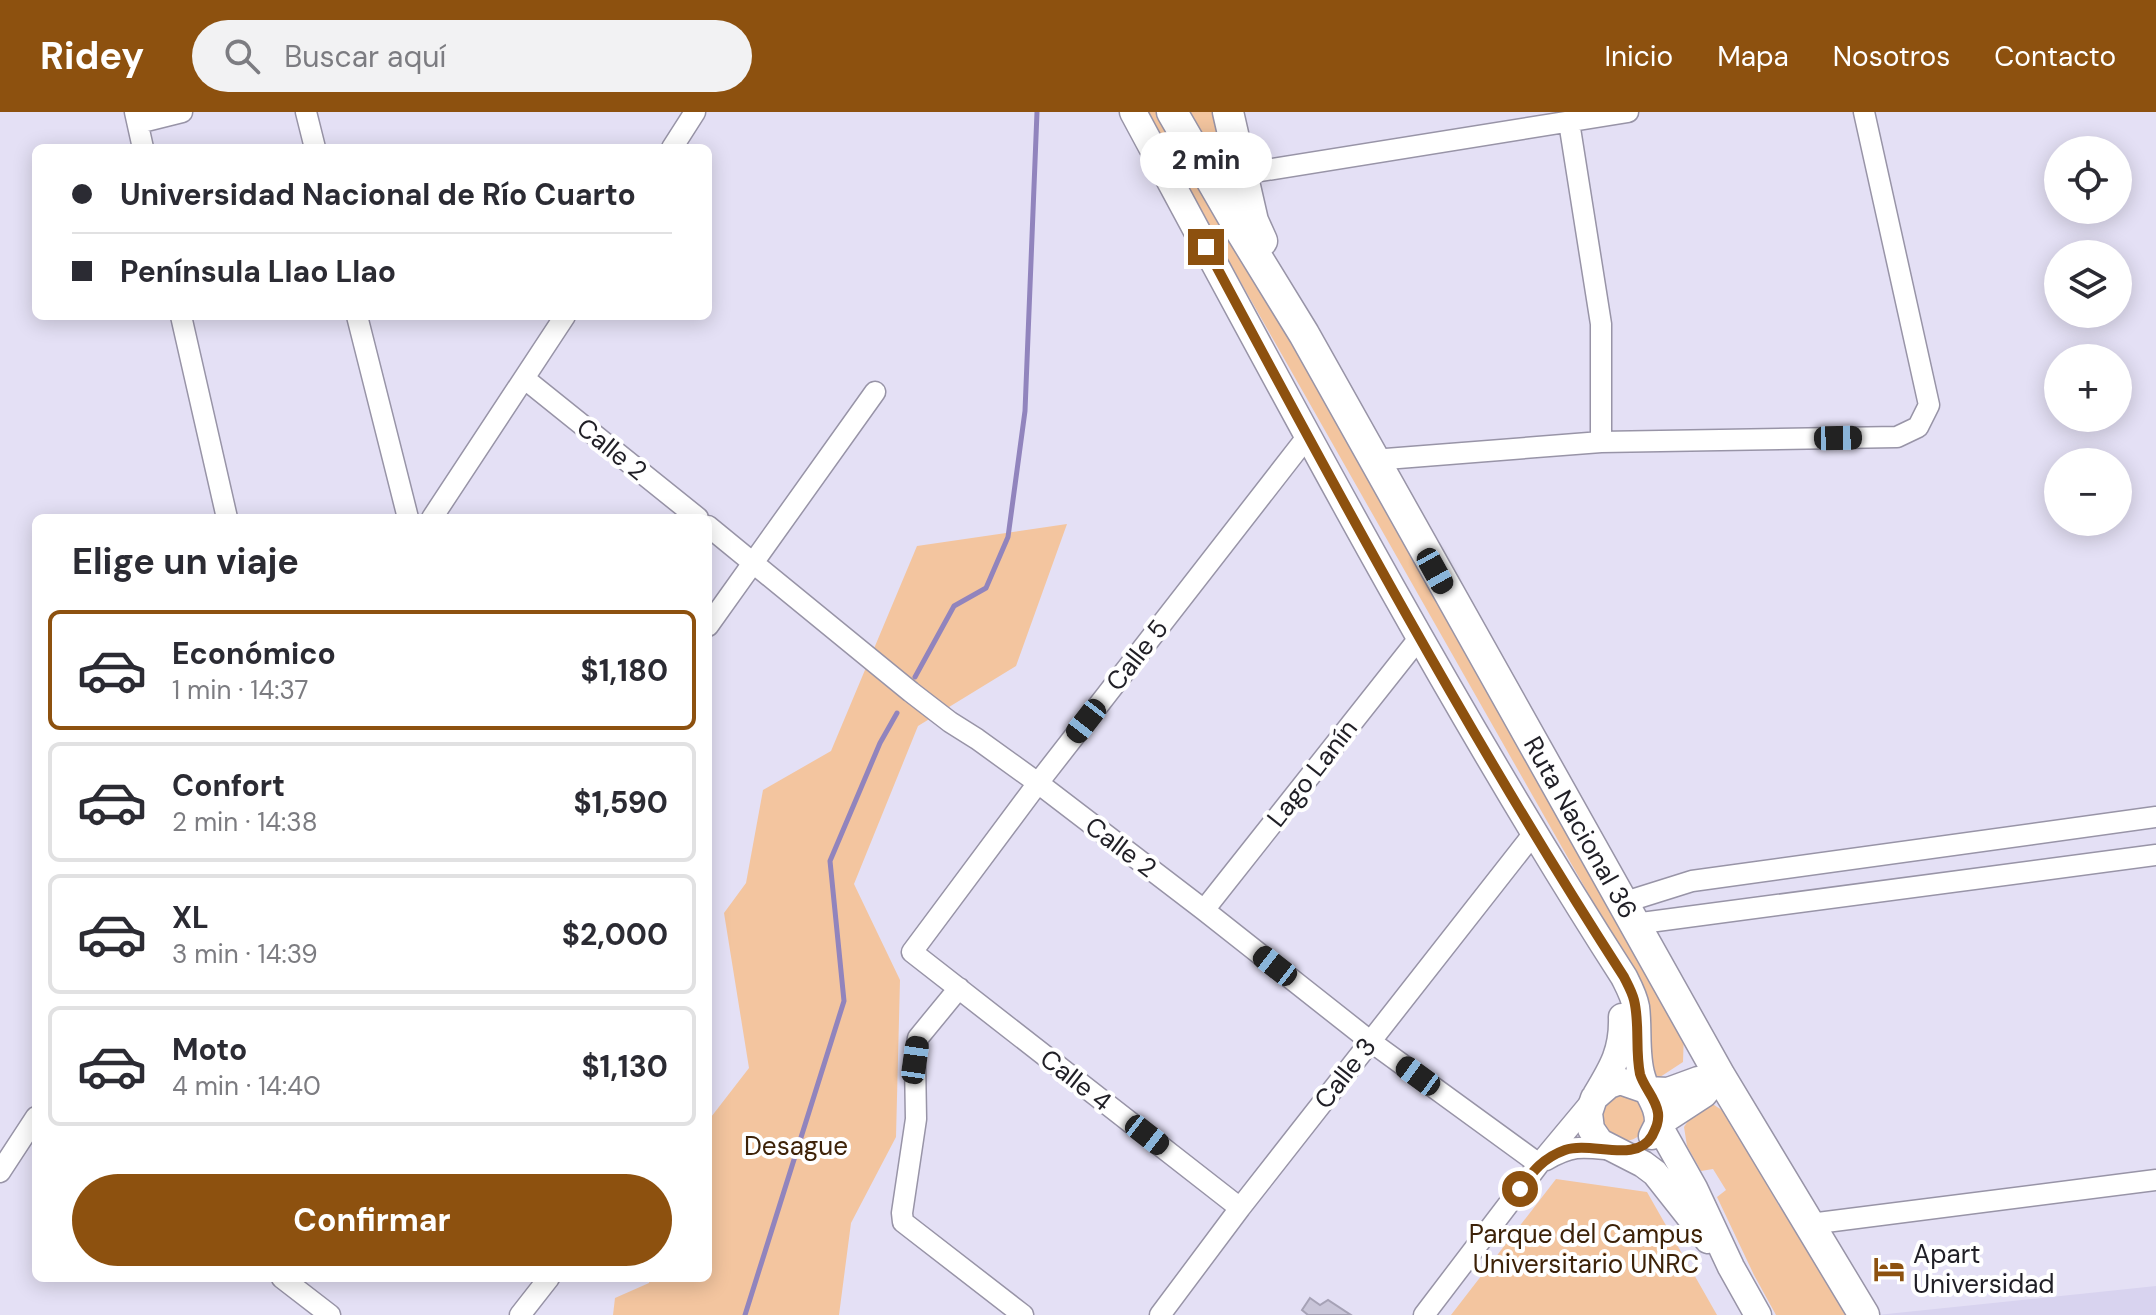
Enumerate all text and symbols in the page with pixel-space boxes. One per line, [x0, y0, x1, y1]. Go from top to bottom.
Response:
search box [192, 20, 752, 92]
text: Ridey [40, 31, 144, 81]
icon: search [220, 34, 264, 78]
text: Buscar aquí [284, 37, 446, 76]
text: Inicio [1604, 38, 1673, 75]
text: Mapa [1717, 38, 1789, 75]
text: Nosotros [1833, 38, 1950, 75]
text: Contacto [1994, 38, 2116, 75]
callout: 2 min [1140, 131, 1272, 187]
map controls [2044, 136, 2132, 536]
button: locate [2044, 136, 2132, 224]
text: 2 min [1172, 143, 1240, 177]
text: Universidad Nacional de Río Cuarto [120, 175, 636, 214]
route end [1188, 229, 1224, 265]
button: layers [2044, 240, 2132, 328]
text: Península Llao Llao [120, 252, 396, 291]
button: + [2044, 344, 2132, 432]
street label: Calle 2 [570, 410, 654, 488]
car [1814, 426, 1862, 450]
button: − [2044, 448, 2132, 536]
text: Elige un viaje [72, 538, 299, 585]
car [1413, 544, 1457, 598]
street label: Calle 5 [1098, 612, 1176, 698]
icon: car [76, 634, 148, 706]
text: Económico [172, 634, 336, 673]
text: $1,180 [581, 651, 668, 690]
text: 1 min · 14:37 [172, 673, 308, 707]
car [1062, 695, 1110, 747]
street label: Lago Lanín [1259, 712, 1365, 834]
street label: Ruta Nacional 36 [1516, 730, 1645, 925]
icon: car [76, 766, 148, 838]
text: Confort [172, 766, 285, 805]
text: $1,590 [573, 783, 668, 822]
text: 2 min · 14:38 [172, 805, 318, 839]
street label: Calle 2 [1078, 809, 1164, 885]
icon: car [76, 898, 148, 970]
text: XL [172, 898, 209, 937]
text: $2,000 [562, 915, 668, 954]
text: 3 min · 14:39 [172, 937, 318, 971]
car [1249, 942, 1301, 990]
icon: car [76, 1030, 148, 1102]
text: Moto [172, 1030, 247, 1069]
street label: Calle 3 [1307, 1030, 1383, 1116]
car [900, 1035, 930, 1085]
street label: Calle 4 [1033, 1041, 1119, 1119]
text: $1,130 [581, 1047, 668, 1086]
car [1392, 1052, 1444, 1100]
text: 4 min · 14:40 [172, 1069, 321, 1103]
car [1121, 1111, 1173, 1159]
park label: Desague [744, 1129, 848, 1163]
route start [1502, 1171, 1538, 1207]
button: Confirmar [72, 1174, 672, 1266]
park label: Parque del Campus Universitario UNRC [1469, 1217, 1703, 1281]
place label: Apart Universidad [1913, 1237, 2055, 1301]
hotel icon: Apart Universidad [1872, 1252, 1906, 1286]

